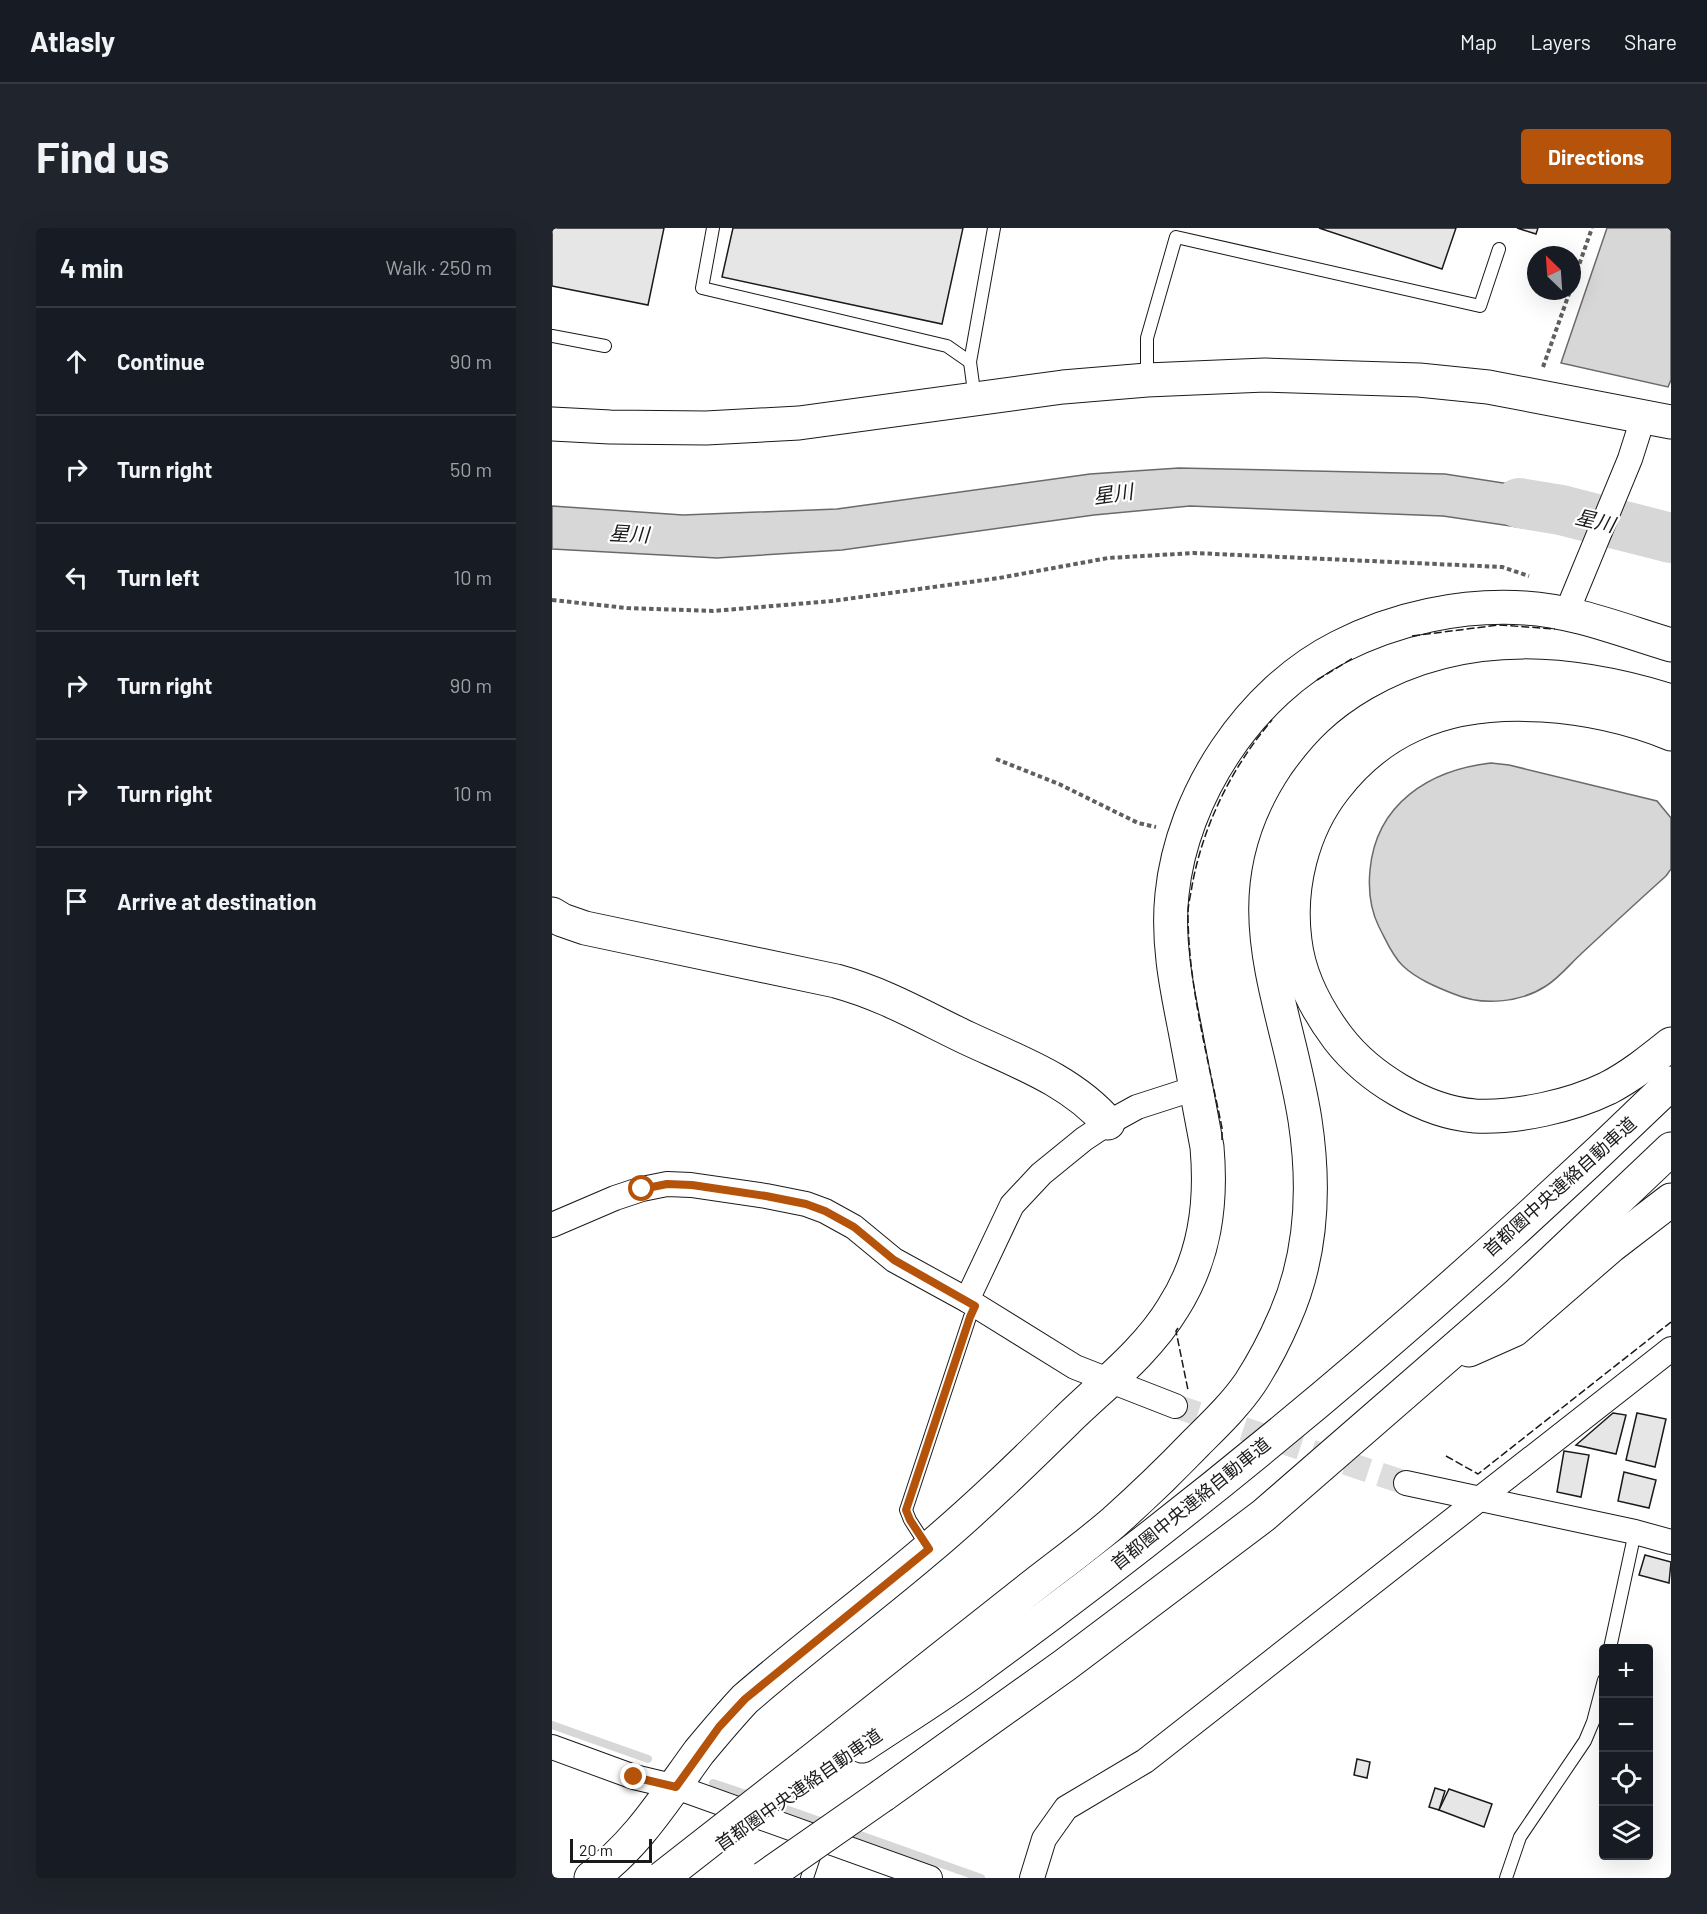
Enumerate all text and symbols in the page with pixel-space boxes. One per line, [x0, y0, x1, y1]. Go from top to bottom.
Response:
text: Atlasly [30, 24, 115, 58]
text: Map [1460, 29, 1497, 54]
text: Layers [1530, 29, 1591, 54]
text: Share [1624, 29, 1677, 54]
button: Directions [1521, 129, 1671, 184]
text: Find us [36, 131, 169, 181]
north arrow [1527, 246, 1581, 300]
text: 4 min [60, 252, 124, 283]
text: Walk · 250 m [386, 255, 492, 279]
icon: ahead [60, 345, 93, 378]
text: Continue [117, 348, 205, 374]
text: 90 m [450, 349, 492, 373]
icon: right [60, 453, 93, 486]
text: Turn right [117, 456, 212, 482]
text: 50 m [450, 457, 492, 481]
water label: 星川 [1091, 478, 1136, 508]
water label: 星川 [1573, 504, 1619, 537]
water label: 星川 [608, 520, 652, 546]
icon: left [60, 561, 93, 594]
text: Turn left [117, 564, 200, 590]
text: 10 m [453, 565, 492, 589]
icon: right [60, 669, 93, 702]
text: Turn right [117, 672, 212, 698]
text: 90 m [450, 673, 492, 697]
icon: right [60, 777, 93, 810]
text: Turn right [117, 780, 212, 806]
text: 10 m [453, 781, 492, 805]
icon: arrive [60, 885, 93, 918]
text: Arrive at destination [117, 888, 316, 914]
street label: 首都圏中央連絡自動車道 [1478, 1112, 1640, 1261]
route start [628, 1175, 654, 1201]
street label: 首都圏中央連絡自動車道 [1107, 1432, 1274, 1574]
map controls [1599, 1644, 1653, 1860]
button: + [1599, 1644, 1653, 1698]
button: − [1599, 1698, 1653, 1752]
street label: 首都圏中央連絡自動車道 [711, 1723, 886, 1855]
button: locate [1599, 1752, 1653, 1806]
route end [620, 1763, 646, 1789]
button: layers [1599, 1806, 1653, 1860]
scale bar [570, 1836, 652, 1864]
text: 20 m [579, 1840, 613, 1859]

